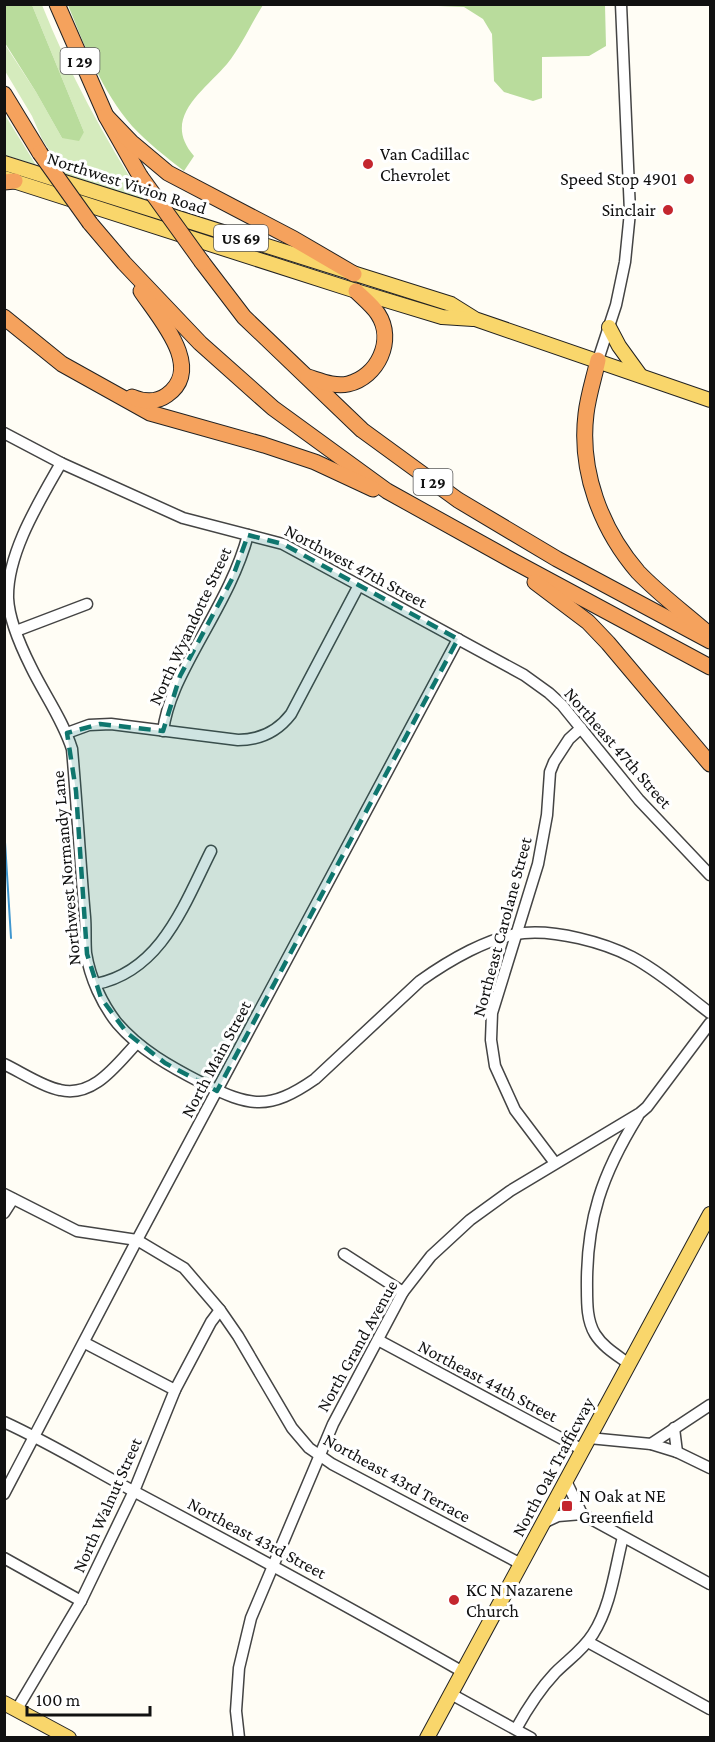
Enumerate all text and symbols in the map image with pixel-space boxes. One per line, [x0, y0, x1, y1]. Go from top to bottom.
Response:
road number: I 29 [60, 48, 100, 74]
place label: Van Cadillac Chevrolet [380, 144, 470, 185]
street label: Northwest Vivion Road [45, 148, 210, 218]
marker: Van Cadillac Chevrolet [361, 157, 375, 171]
place label: Speed Stop 4901 [560, 169, 677, 189]
marker: Speed Stop 4901 [682, 172, 696, 186]
place label: Sinclair [602, 200, 657, 220]
marker: Sinclair [661, 203, 675, 217]
road number: US 69 [214, 225, 268, 251]
road number: I 29 [414, 469, 452, 495]
street label: Northwest 47th Street [281, 520, 431, 612]
street label: North Wyandotte Street [145, 543, 236, 708]
street label: Northeast 47th Street [560, 684, 677, 813]
street label: Northwest Normandy Lane [48, 770, 84, 966]
street label: Northeast Carolane Street [468, 834, 536, 1019]
street label: North Main Street [177, 996, 256, 1121]
street label: North Grand Avenue [313, 1277, 402, 1415]
street label: Northeast 44th Street [415, 1336, 562, 1427]
street label: North Oak Trafficway [508, 1393, 598, 1540]
street label: Northeast 43rd Terrace [320, 1429, 474, 1527]
street label: North Walnut Street [68, 1433, 146, 1576]
place label: N Oak at NE Greenfield [579, 1486, 666, 1527]
street label: Northeast 43rd Street [184, 1493, 331, 1583]
marker: N Oak at NE Greenfield [560, 1499, 574, 1513]
place label: KC N Nazarene Church [466, 1580, 573, 1621]
marker: KC N Nazarene Church [447, 1593, 461, 1607]
scale bar [27, 1679, 150, 1717]
text: 100 m [36, 1690, 81, 1710]

